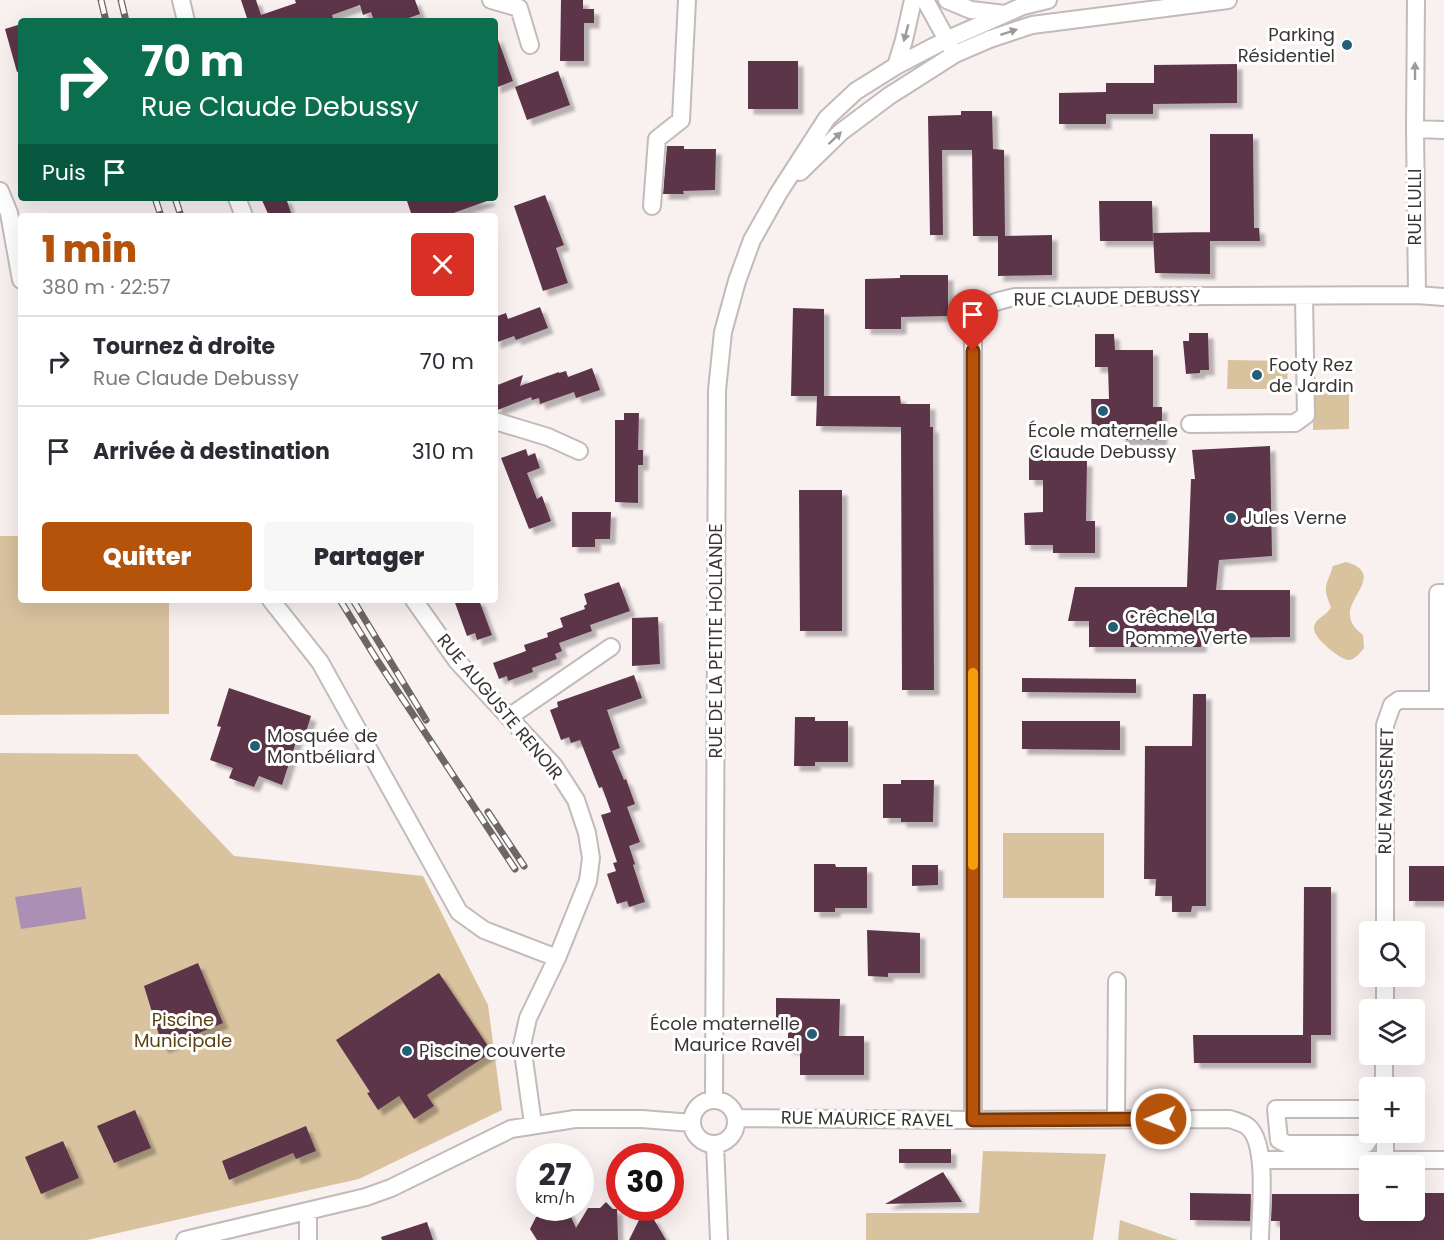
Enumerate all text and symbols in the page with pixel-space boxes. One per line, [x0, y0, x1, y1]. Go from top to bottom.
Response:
place label: Parking Résidentiel [1238, 22, 1335, 68]
one-way arrow [900, 24, 910, 42]
one-way arrow [1000, 27, 1018, 37]
text: 70 m [141, 32, 244, 91]
marker: Parking Résidentiel [1340, 38, 1354, 52]
icon: right [42, 42, 120, 120]
one-way arrow [1410, 61, 1420, 80]
text: Rue Claude Debussy [141, 88, 419, 125]
one-way arrow [827, 132, 841, 146]
icon: arrive [98, 156, 131, 189]
text: Puis [42, 157, 86, 188]
street label: RUE LULLI [1402, 168, 1427, 246]
text: 1 min [42, 224, 137, 275]
button: close [411, 233, 474, 296]
text: 380 m · 22:57 [42, 273, 171, 301]
street label: RUE CLAUDE DEBUSSY [1013, 283, 1201, 312]
pin [947, 289, 998, 351]
icon: arrive [956, 298, 989, 331]
text: Tournez à droite [93, 331, 275, 362]
icon: right [42, 345, 75, 378]
text: 70 m [420, 346, 474, 377]
place label: Footy Rez de Jardin [1269, 352, 1354, 398]
text: Rue Claude Debussy [93, 364, 299, 392]
marker: Footy Rez de Jardin [1250, 368, 1264, 382]
marker: École maternelle Claude Debussy [1096, 404, 1110, 418]
place label: École maternelle Claude Debussy [1028, 418, 1178, 464]
icon: arrive [42, 435, 75, 468]
text: Arrivée à destination [93, 436, 330, 467]
text: 310 m [412, 436, 474, 467]
place label: Jules Verne [1243, 505, 1347, 530]
marker: Jules Verne [1224, 511, 1238, 525]
button: Quitter [42, 522, 252, 591]
button: Partager [264, 522, 474, 591]
street label: RUE DE LA PETITE HOLLANDE [703, 523, 728, 759]
place label: Crêche La Pomme Verte [1125, 604, 1248, 650]
marker: Crêche La Pomme Verte [1106, 620, 1120, 634]
street label: RUE AUGUSTE RENOIR [432, 628, 569, 785]
place label: Mosquée de Montbéliard [267, 723, 378, 769]
street label: RUE MASSENET [1372, 727, 1399, 855]
marker: Mosquée de Montbéliard [248, 739, 262, 753]
map controls [1359, 921, 1425, 1221]
button: search [1359, 921, 1425, 987]
button: layers [1359, 999, 1425, 1065]
park label: Piscine Municipale [134, 1007, 232, 1053]
place label: École maternelle Maurice Ravel [650, 1011, 800, 1057]
marker: École maternelle Maurice Ravel [805, 1027, 819, 1041]
place label: Piscine couverte [419, 1038, 566, 1063]
marker: Piscine couverte [400, 1044, 414, 1058]
button: + [1359, 1077, 1425, 1143]
position arrow [1129, 1087, 1193, 1151]
street label: RUE MAURICE RAVEL [781, 1104, 954, 1133]
speed limit sign: 30 [606, 1143, 684, 1221]
text: 27 [538, 1153, 572, 1196]
button: − [1359, 1155, 1425, 1221]
text: km/h [535, 1187, 575, 1208]

